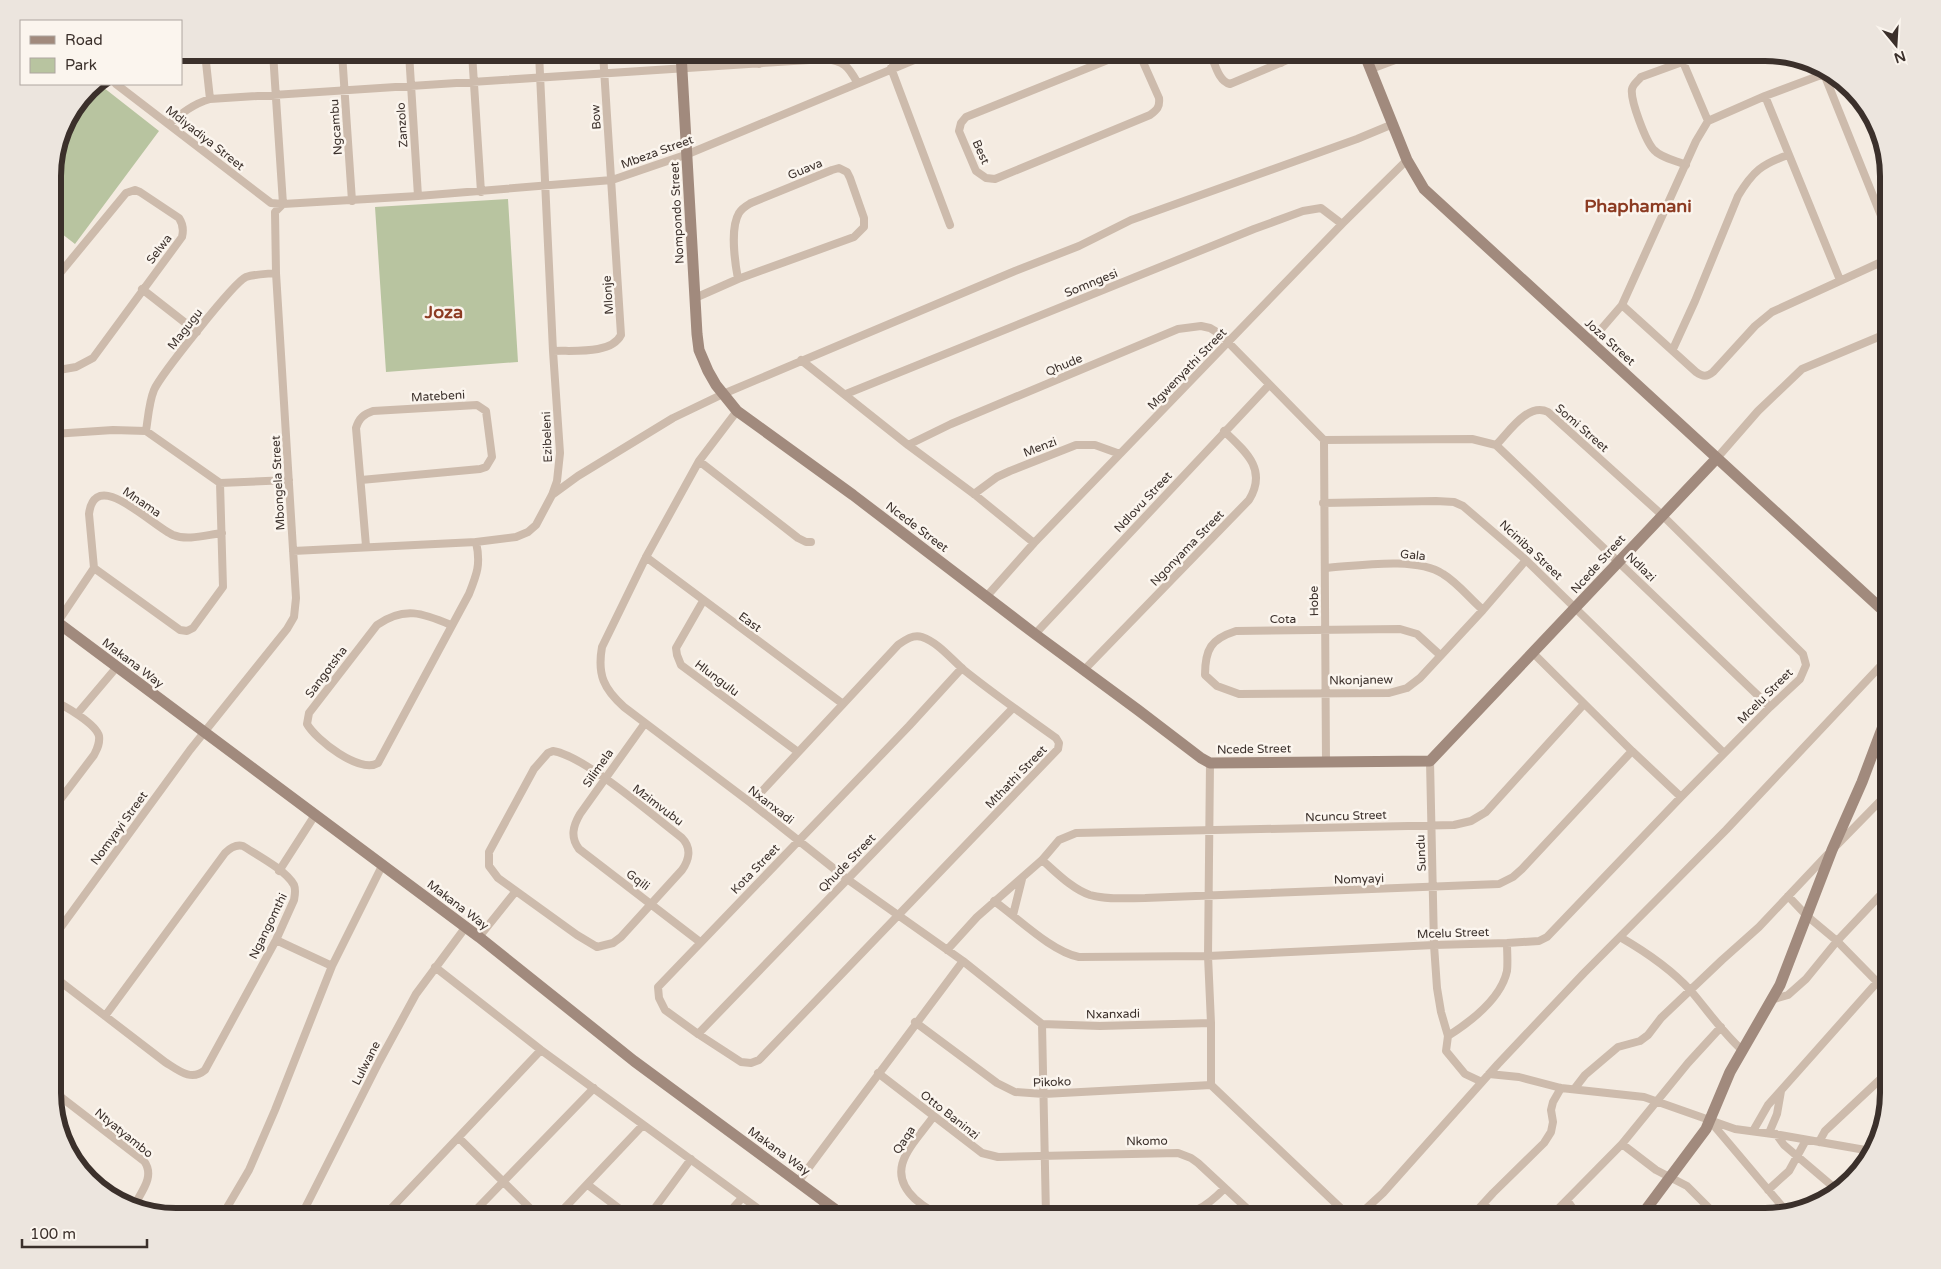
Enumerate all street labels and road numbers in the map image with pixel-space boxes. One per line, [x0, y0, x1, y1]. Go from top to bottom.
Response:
street label: Ngcambu [327, 99, 345, 155]
street label: Zanzolo [393, 102, 411, 148]
street label: Mdiyadiya Street [163, 103, 248, 173]
street label: Bow [588, 104, 604, 130]
street label: Mbeza Street [619, 132, 695, 172]
street label: Best [969, 138, 993, 167]
street label: Guava [786, 156, 824, 182]
street label: Nompondo Street [667, 161, 687, 264]
street label: Selwa [143, 231, 175, 267]
street label: Somngesi [1062, 266, 1120, 300]
street label: Mlonje [600, 275, 616, 315]
street label: Magugu [165, 306, 205, 352]
street label: Joza Street [1582, 316, 1638, 369]
street label: Mgwenyathi Street [1145, 325, 1230, 413]
street label: Qhude [1044, 351, 1085, 379]
street label: Matebeni [411, 388, 465, 404]
street label: Somi Street [1552, 401, 1612, 455]
street label: Ezibeleni [539, 411, 555, 463]
street label: Menzi [1021, 434, 1059, 460]
street label: Mbongela Street [268, 435, 287, 531]
street label: Ndlovu Street [1111, 468, 1175, 535]
street label: Mnama [120, 484, 164, 520]
street label: Ncede Street [883, 499, 951, 555]
street label: Ngonyama Street [1147, 507, 1227, 589]
street label: Nciniba Street [1497, 517, 1566, 583]
street label: Ncede Street [1568, 531, 1628, 596]
street label: Gala [1400, 547, 1426, 563]
street label: Ndlazi [1623, 550, 1659, 584]
street label: Hobe [1307, 585, 1321, 616]
street label: East [736, 609, 764, 635]
street label: Cota [1270, 612, 1296, 626]
street label: Makana Way [99, 635, 167, 691]
street label: Sangotsha [302, 644, 350, 700]
street label: Hlungulu [692, 657, 742, 699]
street label: Mcelu Street [1734, 665, 1796, 727]
street label: Nkonjanew [1329, 672, 1394, 688]
street label: Ncede Street [1217, 741, 1292, 757]
street label: Mthathi Street [982, 742, 1050, 811]
street label: Silimela [580, 746, 616, 790]
street label: Mzimvubu [630, 781, 686, 829]
street label: Nxanxadi [745, 783, 797, 827]
street label: Nomyayi Street [88, 788, 151, 868]
street label: Ncuncu Street [1305, 808, 1387, 824]
street label: Qhude Street [816, 831, 879, 895]
street label: Sundu [1413, 834, 1429, 872]
street label: Kota Street [728, 841, 783, 897]
street label: Gqili [624, 867, 652, 893]
street label: Nomyayi [1334, 871, 1384, 887]
street label: Makana Way [424, 877, 492, 933]
street label: Ngangomthi [246, 891, 290, 961]
street label: Mcelu Street [1417, 925, 1490, 941]
street label: Nxanxadi [1086, 1007, 1140, 1021]
street label: Lulwane [349, 1038, 383, 1087]
street label: Pikoko [1033, 1074, 1071, 1090]
street label: Otto Baninzi [918, 1088, 982, 1142]
street label: Ntyatyambo [92, 1105, 156, 1161]
street label: Qaqa [890, 1123, 918, 1157]
street label: Makana Way [745, 1124, 813, 1179]
street label: Nkomo [1126, 1134, 1168, 1148]

